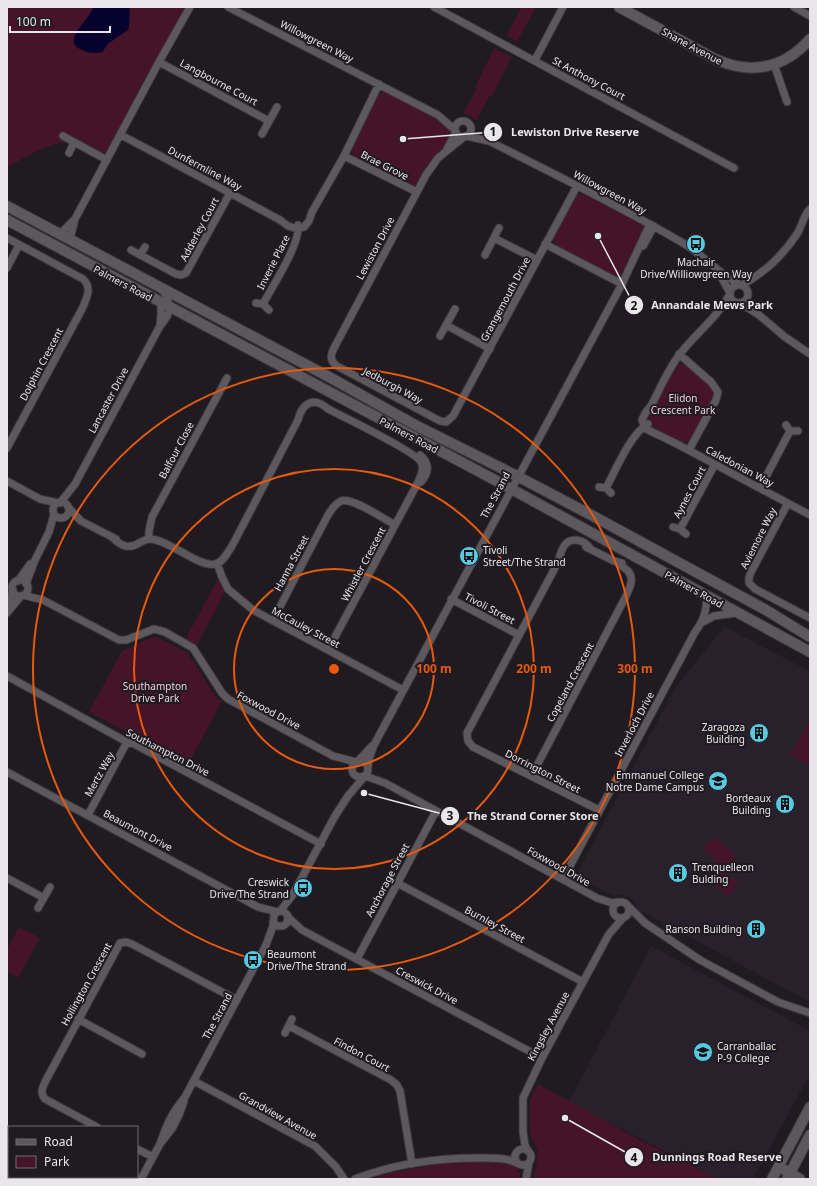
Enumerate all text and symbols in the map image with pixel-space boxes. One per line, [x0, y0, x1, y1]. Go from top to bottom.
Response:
scale bar [10, 8, 110, 34]
text: 100 m [16, 13, 51, 30]
street label: Willowgreen Way [278, 16, 357, 66]
street label: Shane Avenue [659, 24, 725, 68]
street label: St Anthony Court [550, 53, 628, 103]
street label: Langbourne Court [178, 56, 261, 109]
callout: Lewiston Drive Reserve [483, 120, 647, 143]
text: 1 [490, 123, 496, 140]
text: Lewiston Drive Reserve [511, 124, 639, 139]
street label: Dunfermline Way [166, 143, 245, 194]
street label: Brae Grove [359, 147, 412, 183]
street label: Willowgreen Way [571, 167, 650, 218]
street label: Adderley Court [176, 194, 222, 263]
street label: Lewiston Drive [353, 214, 398, 282]
street label: Inverie Place [253, 232, 293, 292]
bus stop icon: Machair Drive/Williowgreen Way [685, 233, 707, 255]
street label: Grangemouth Drive [477, 254, 533, 344]
place label: Machair Drive/Williowgreen Way [640, 255, 753, 281]
street label: Palmers Road [91, 262, 155, 304]
callout: Annandale Mews Park [624, 294, 781, 317]
text: 2 [631, 297, 638, 314]
text: Annandale Mews Park [651, 297, 773, 312]
street label: Dolphin Crescent [16, 325, 66, 403]
street label: Jedburgh Way [360, 363, 426, 407]
street label: Lancaster Drive [85, 364, 131, 435]
park label: Elidon Crescent Park [651, 391, 716, 417]
street label: Palmers Road [377, 414, 441, 456]
street label: Balfour Close [155, 419, 197, 481]
street label: Caledonian Way [703, 442, 777, 490]
street label: Aynes Court [669, 463, 709, 520]
street label: The Strand [477, 469, 513, 521]
street label: Aviemore Way [737, 504, 780, 571]
street label: Whistler Crescent [337, 524, 389, 604]
street label: Hanna Street [270, 532, 312, 593]
place label: Tivoli Street/The Strand [483, 543, 566, 569]
bus stop icon: Tivoli Street/The Strand [458, 545, 480, 567]
street label: Palmers Road [662, 567, 726, 611]
street label: Tivoli Street [462, 589, 518, 627]
street label: McCauley Street [269, 603, 343, 651]
street label: Copeland Crescent [543, 639, 597, 724]
text: 100 m [416, 660, 452, 677]
text: 200 m [516, 660, 552, 677]
text: 300 m [617, 660, 653, 677]
centre of rings [327, 662, 341, 676]
park label: Southampton Drive Park [123, 679, 187, 705]
street label: Foxwood Drive [235, 687, 303, 733]
street label: Inverloch Drive [611, 689, 657, 759]
place label: Zaragoza Building [702, 720, 745, 746]
building icon: Zaragoza Building [748, 722, 770, 744]
street label: Southampton Drive [124, 725, 212, 779]
street label: Dorrington Street [503, 746, 583, 796]
street label: Mertz Way [81, 748, 118, 799]
place label: Emmanuel College Notre Dame Campus [606, 768, 704, 794]
school or university icon: Emmanuel College Notre Dame Campus [707, 770, 729, 792]
place label: Bordeaux Building [726, 791, 772, 817]
building icon: Bordeaux Building [774, 793, 796, 815]
callout: The Strand Corner Store [440, 805, 607, 828]
street label: Beaumont Drive [101, 806, 175, 854]
text: 3 [447, 807, 454, 824]
text: The Strand Corner Store [467, 808, 599, 823]
street label: Anchorage Street [362, 840, 412, 919]
street label: Foxwood Drive [525, 843, 593, 889]
place label: Trenquelleon Bulding [692, 860, 754, 886]
building icon: Trenquelleon Bulding [667, 862, 689, 884]
place label: Creswick Drive/The Strand [210, 875, 290, 901]
bus stop icon: Creswick Drive/The Strand [292, 877, 314, 899]
street label: Burnley Street [462, 902, 528, 946]
building icon: Ranson Building [745, 918, 767, 940]
place label: Ranson Building [665, 922, 742, 936]
street label: Hollington Crescent [57, 940, 115, 1028]
place label: Beaumont Drive/The Strand [267, 947, 346, 973]
bus stop icon: Beaumont Drive/The Strand [242, 949, 264, 971]
street label: Creswick Drive [393, 963, 461, 1007]
street label: Kingsley Avenue [524, 989, 572, 1063]
street label: The Strand [199, 990, 235, 1042]
street label: Findon Court [332, 1033, 393, 1075]
place label: Carranballac P-9 College [717, 1039, 776, 1065]
school or university icon: Carranballac P-9 College [692, 1041, 714, 1063]
street label: Grandview Avenue [236, 1088, 320, 1143]
legend [8, 1126, 138, 1178]
text: Road [44, 1133, 73, 1150]
callout: Dunnings Road Reserve [624, 1146, 790, 1169]
text: 4 [631, 1149, 638, 1166]
text: Dunnings Road Reserve [652, 1149, 782, 1164]
text: Park [44, 1153, 70, 1170]

